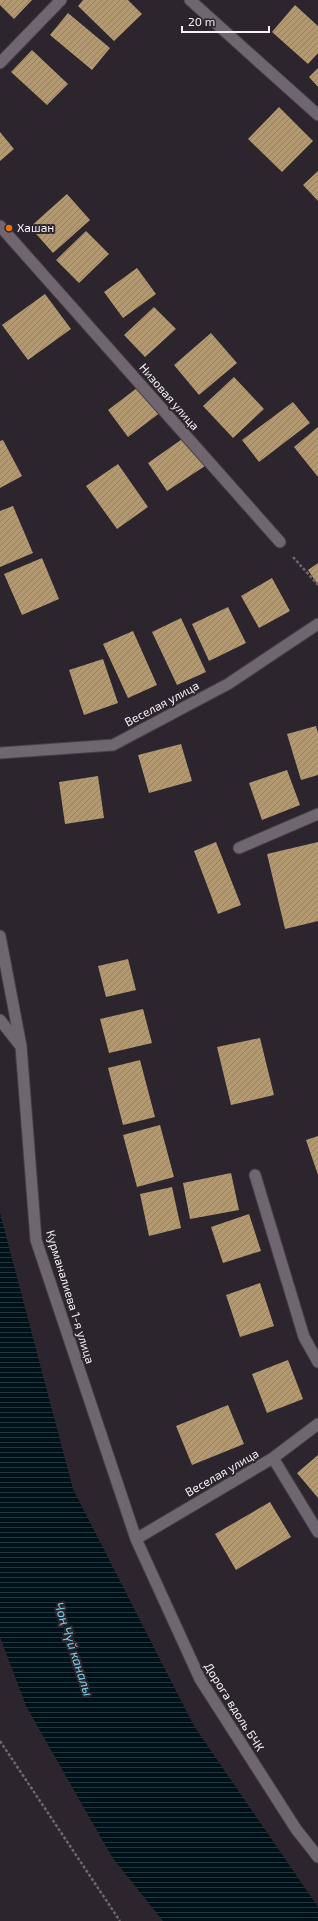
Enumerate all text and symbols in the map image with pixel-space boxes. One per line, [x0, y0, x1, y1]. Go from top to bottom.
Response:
scale bar [182, 8, 269, 34]
text: 20 m [188, 14, 215, 28]
place label: Хашан [17, 220, 54, 234]
marker: Хашан [4, 223, 14, 233]
street label: Низовая улица [136, 360, 203, 433]
street label: Веселая улица [122, 678, 202, 729]
street label: Курманалиева 1-я улица [43, 1228, 98, 1365]
street label: Веселая улица [182, 1445, 261, 1500]
water label: Чоң Чүй каналы [51, 1600, 97, 1698]
street label: Дорога вдоль БЧК [202, 1660, 268, 1753]

